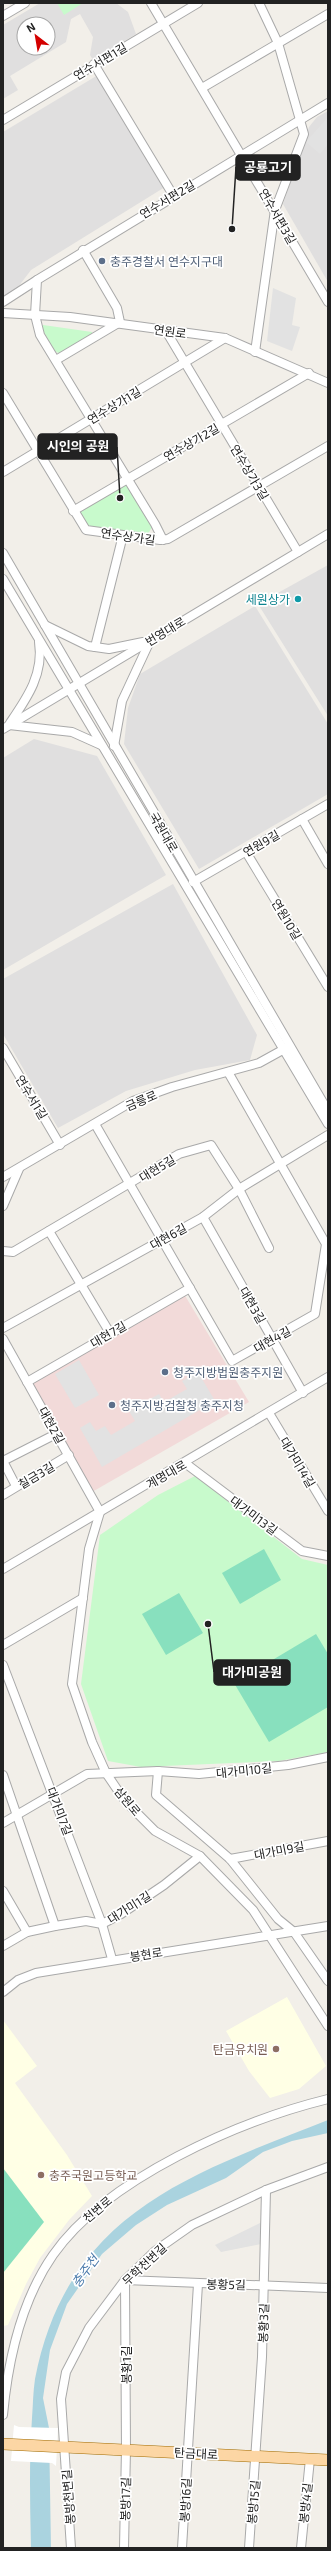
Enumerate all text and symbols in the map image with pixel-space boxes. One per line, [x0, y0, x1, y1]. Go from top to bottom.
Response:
north arrow [16, 16, 56, 56]
text: N [24, 19, 37, 35]
street label: 연수서편1길 [71, 40, 129, 82]
callout: 공룡고기 [236, 155, 300, 180]
text: 공룡고기 [244, 159, 292, 175]
street label: 연수서편2길 [137, 177, 197, 221]
street label: 연수서편3길 [256, 186, 300, 246]
place label: 충주경찰서 연수지구대 [110, 254, 223, 268]
marker: 충주경찰서 연수지구대 [97, 256, 107, 266]
street label: 연원로 [153, 322, 187, 340]
street label: 연수상가1길 [85, 384, 143, 426]
street label: 연수상가2길 [161, 420, 221, 464]
callout: 시인의 공원 [38, 434, 117, 459]
text: 시인의 공원 [47, 438, 109, 454]
street label: 연수상가3길 [228, 442, 272, 502]
street label: 연수상가길 [100, 525, 156, 547]
place label: 세원상가 [246, 592, 290, 606]
marker: 세원상가 [293, 594, 303, 604]
street label: 번영대로 [142, 614, 188, 648]
street label: 국원대로 [147, 809, 181, 855]
street label: 연원9길 [240, 827, 282, 859]
street label: 연원10길 [269, 896, 305, 942]
street label: 연수서1길 [13, 1072, 51, 1122]
street label: 금릉로 [123, 1087, 159, 1113]
street label: 대현5길 [136, 1152, 178, 1184]
street label: 대현6길 [147, 1220, 189, 1252]
street label: 대현3길 [237, 1284, 269, 1326]
street label: 대현7길 [87, 1318, 129, 1350]
street label: 대현4길 [251, 1323, 293, 1355]
place label: 청주지방법원충주지원 [173, 1365, 283, 1379]
marker: 청주지방법원충주지원 [160, 1367, 170, 1377]
place label: 청주지방검찰청 충주지청 [120, 1398, 244, 1412]
marker: 청주지방검찰청 충주지청 [107, 1400, 117, 1410]
street label: 대현2길 [36, 1404, 68, 1446]
street label: 대가미14길 [277, 1434, 319, 1490]
street label: 계명대로 [143, 1457, 189, 1491]
street label: 칠금3길 [15, 1459, 57, 1491]
street label: 대가미13길 [228, 1493, 280, 1537]
callout: 대가미공원 [214, 1660, 290, 1685]
text: 대가미공원 [222, 1664, 282, 1680]
street label: 대가미10길 [215, 1760, 273, 1780]
street label: 삼원로 [112, 1784, 144, 1818]
street label: 대가미7길 [44, 1785, 76, 1837]
street label: 대가미9길 [253, 1838, 305, 1862]
street label: 대가미1길 [105, 1888, 153, 1926]
street label: 봉현로 [129, 1944, 163, 1964]
place label: 탄금유치원 [213, 2042, 268, 2056]
marker: 탄금유치원 [271, 2044, 281, 2054]
place label: 충주국원고등학교 [49, 2168, 137, 2182]
marker: 충주국원고등학교 [36, 2170, 46, 2180]
street label: 천변로 [80, 2193, 114, 2225]
street label: 무학천변길 [119, 2240, 169, 2288]
water label: 충주천 [68, 2251, 103, 2290]
street label: 봉황5길 [206, 2277, 246, 2291]
street label: 봉황3길 [255, 2303, 271, 2343]
street label: 봉황1길 [119, 2346, 133, 2384]
street label: 탄금대로 [174, 2445, 218, 2461]
street label: 봉방천변길 [59, 2469, 77, 2525]
street label: 봉방17길 [118, 2477, 132, 2521]
street label: 봉방16길 [177, 2477, 193, 2523]
street label: 봉방15길 [244, 2479, 262, 2525]
street label: 봉방4길 [296, 2482, 314, 2524]

